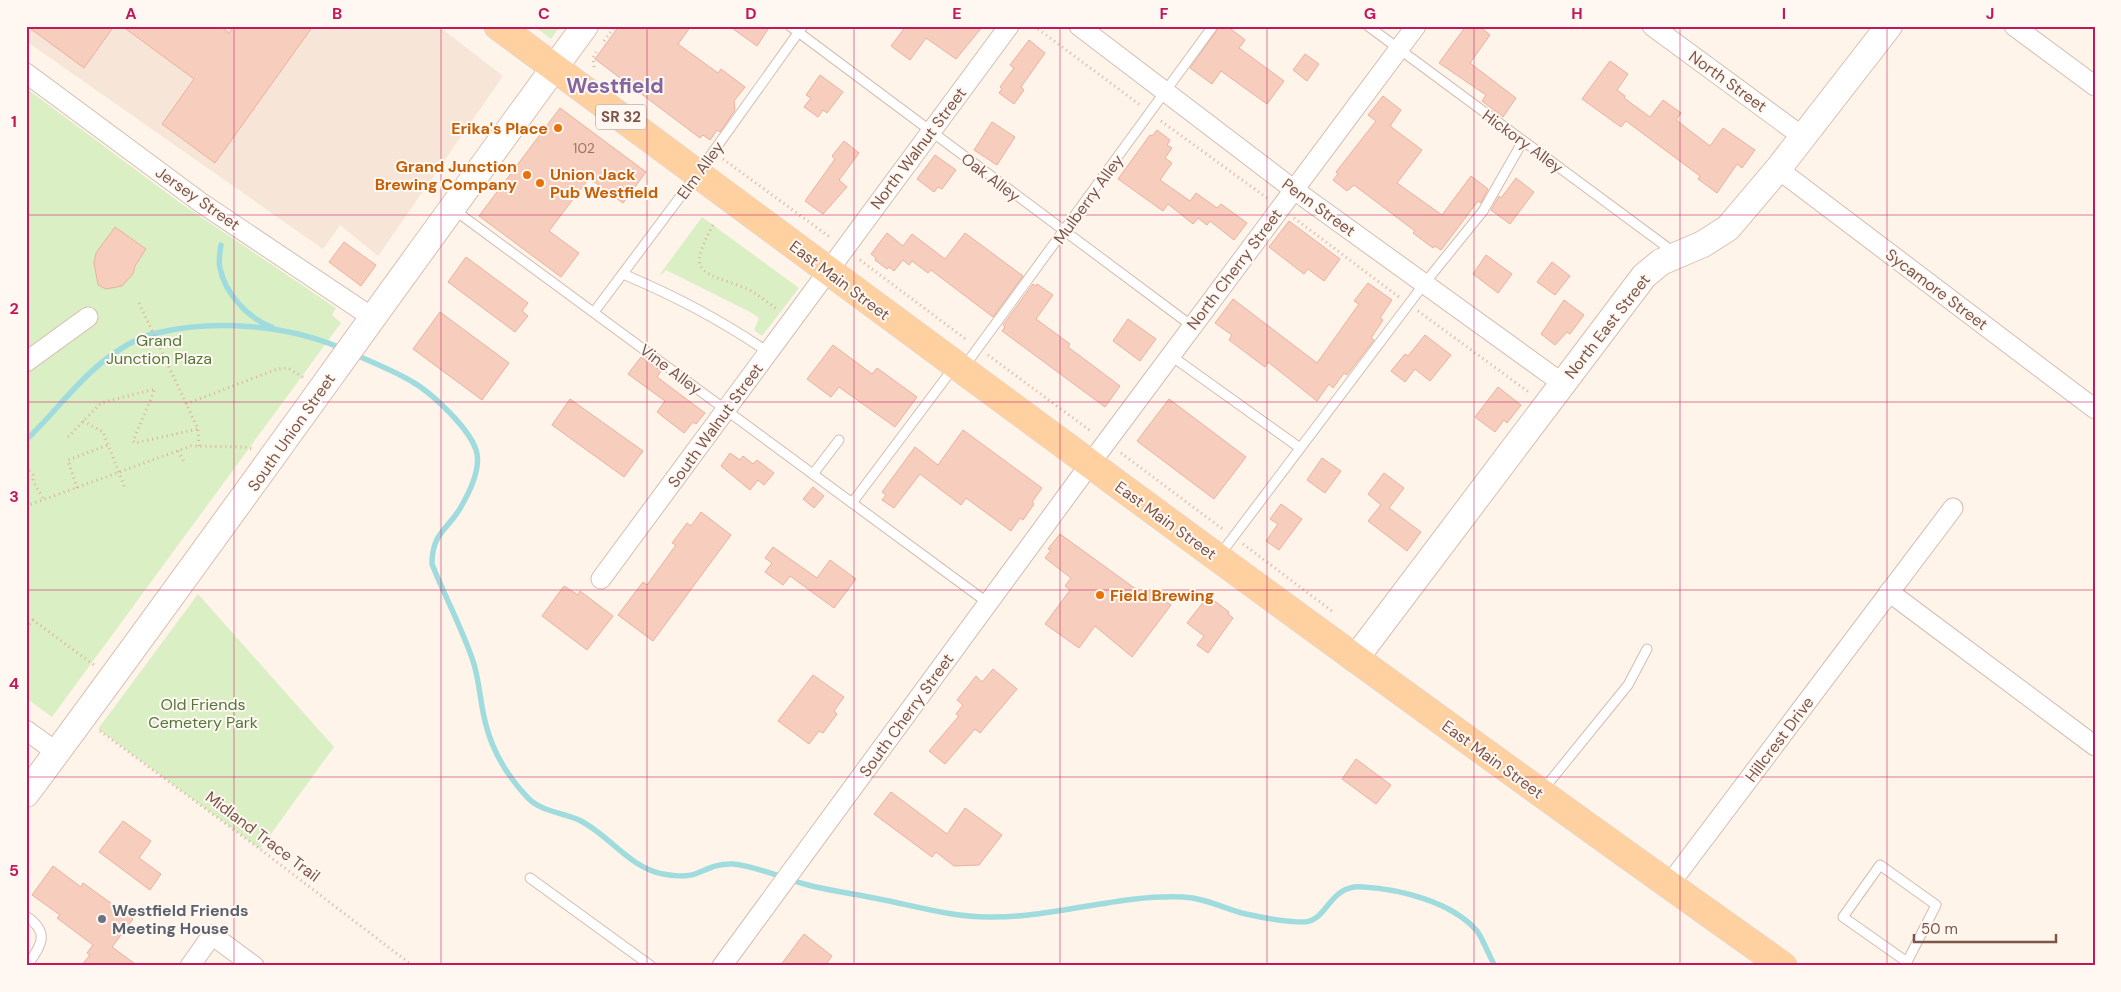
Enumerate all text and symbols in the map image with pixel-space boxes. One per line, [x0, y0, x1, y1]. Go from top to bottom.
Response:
text: A [125, 3, 137, 24]
text: B [332, 3, 342, 24]
text: C [538, 3, 550, 24]
text: D [745, 3, 757, 24]
text: E [952, 3, 962, 24]
text: F [1160, 3, 1169, 24]
text: G [1364, 3, 1376, 24]
text: H [1571, 3, 1583, 24]
text: I [1782, 3, 1786, 24]
text: J [1986, 3, 1994, 24]
street label: North Street [1685, 46, 1771, 117]
district label: Westfield [566, 72, 664, 100]
street label: North Walnut Street [866, 83, 971, 213]
road number: SR 32 [596, 104, 646, 130]
street label: Hickory Alley [1478, 105, 1568, 178]
text: 1 [11, 111, 17, 132]
place label: Erika's Place [451, 118, 548, 139]
marker: Erika's Place [552, 122, 564, 134]
street label: Elm Alley [672, 137, 729, 203]
house number: 102 [573, 139, 595, 157]
street label: Oak Alley [957, 148, 1025, 207]
street label: Mulberry Alley [1049, 150, 1128, 248]
place label: Grand Junction Brewing Company [375, 156, 517, 195]
street label: Jersey Street [151, 162, 244, 235]
place label: Union Jack Pub Westfield [550, 164, 658, 203]
marker: Grand Junction Brewing Company [521, 169, 533, 181]
street label: Penn Street [1278, 174, 1360, 241]
marker: Union Jack Pub Westfield [534, 177, 546, 189]
street label: North Cherry Street [1182, 205, 1287, 334]
street label: East Main Street [785, 236, 894, 325]
street label: Sycamore Street [1881, 244, 1992, 335]
street label: North East Street [1560, 270, 1655, 383]
text: 2 [9, 298, 19, 319]
park label: Grand Junction Plaza [106, 330, 212, 369]
street label: Vine Alley [635, 339, 706, 400]
street label: South Walnut Street [663, 359, 768, 492]
street label: South Union Street [243, 369, 340, 495]
street label: East Main Street [1111, 476, 1221, 564]
text: 3 [9, 486, 19, 507]
place label: Field Brewing [1110, 585, 1214, 606]
marker: Field Brewing [1094, 589, 1106, 601]
street label: South Cherry Street [854, 649, 958, 781]
text: 4 [9, 673, 19, 694]
street label: Hillcrest Drive [1740, 692, 1818, 786]
park label: Old Friends Cemetery Park [148, 694, 258, 733]
street label: East Main Street [1438, 715, 1548, 803]
street label: Midland Trace Trail [201, 786, 324, 886]
text: 5 [9, 860, 19, 881]
place label: Westfield Friends Meeting House [112, 900, 248, 939]
scale bar [1914, 912, 2056, 944]
marker: Westfield Friends Meeting House [96, 913, 108, 925]
text: 50 m [1921, 919, 1958, 939]

